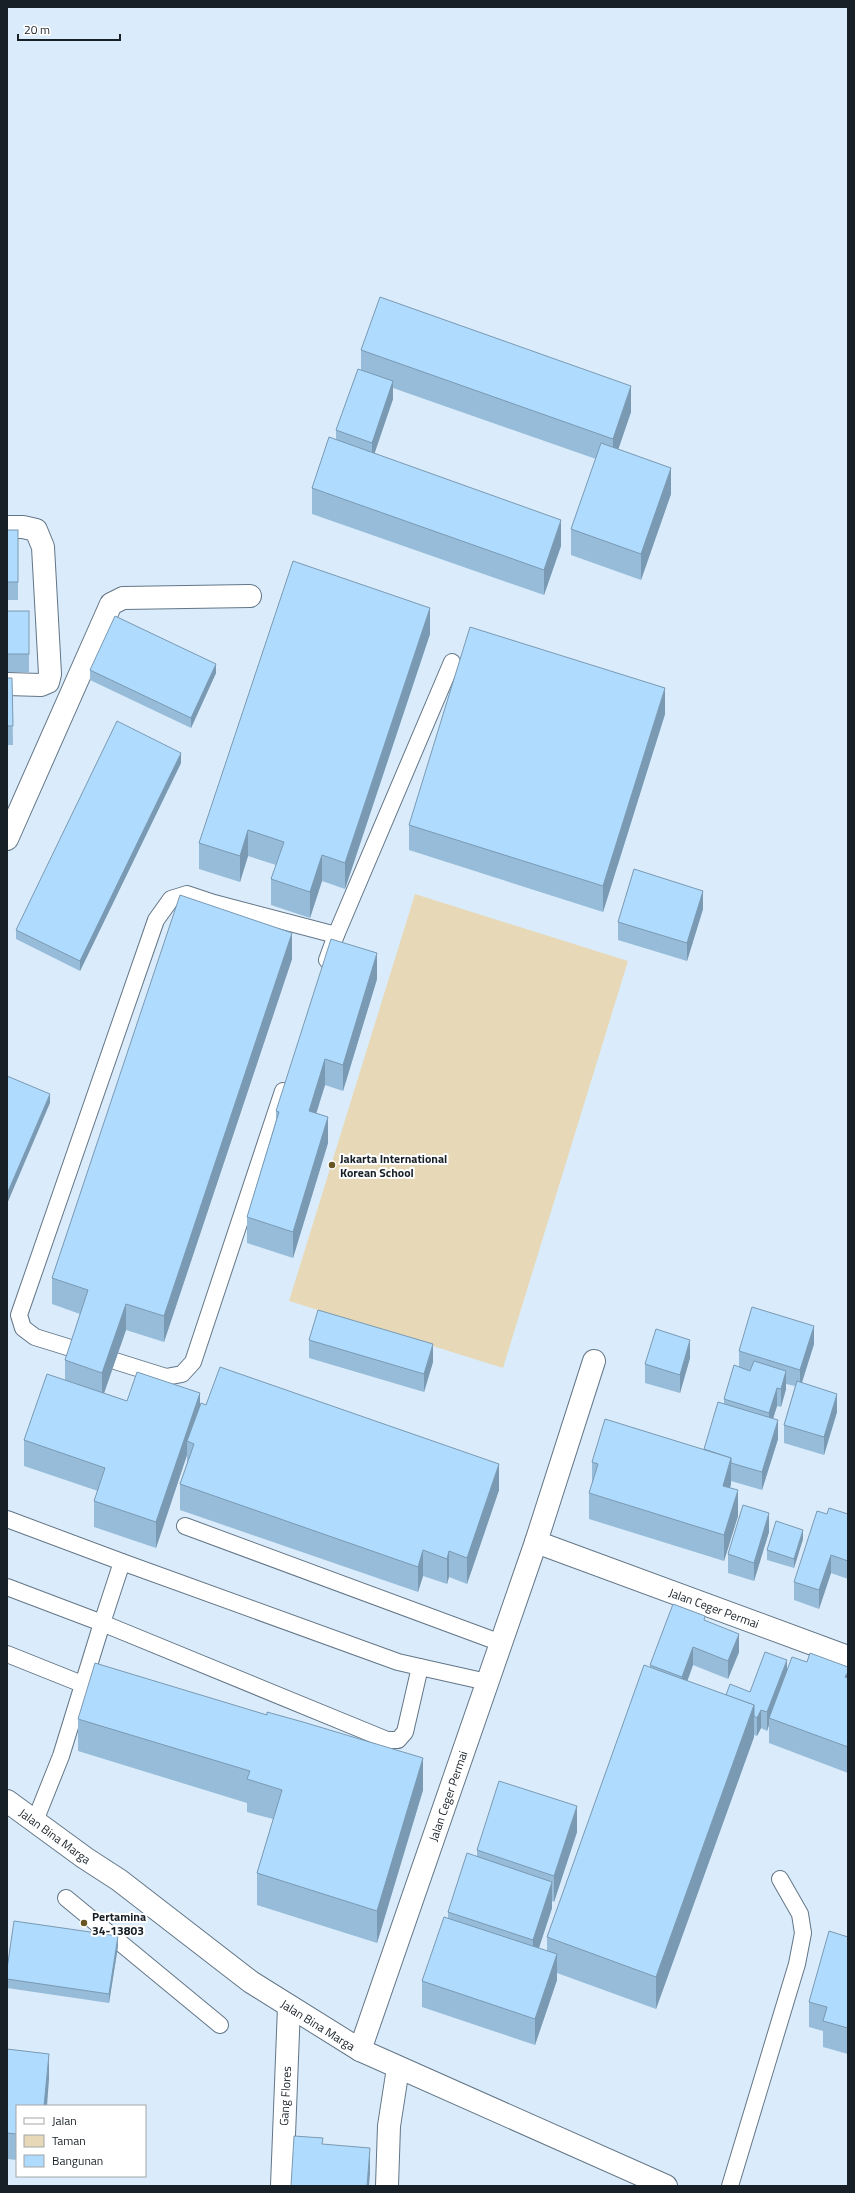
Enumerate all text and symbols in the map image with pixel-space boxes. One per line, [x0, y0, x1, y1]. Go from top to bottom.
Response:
scale bar [18, 16, 120, 42]
text: 20 m [24, 20, 50, 39]
place label: Jakarta International Korean School [340, 1149, 447, 1182]
marker: Jakarta International Korean School [327, 1160, 337, 1170]
street label: Jalan Ceger Permai [666, 1583, 762, 1633]
street label: Jalan Ceger Permai [424, 1748, 472, 1844]
street label: Jalan Bina Marga [15, 1803, 95, 1869]
place label: Pertamina 34-13803 [92, 1907, 146, 1940]
marker: Pertamina 34-13803 [79, 1918, 89, 1928]
street label: Jalan Bina Marga [277, 1994, 359, 2056]
street label: Gang Flores [274, 2065, 296, 2126]
legend [16, 2105, 146, 2177]
text: Jalan [52, 2111, 77, 2130]
text: Taman [52, 2131, 86, 2150]
text: Bangunan [52, 2151, 103, 2170]

